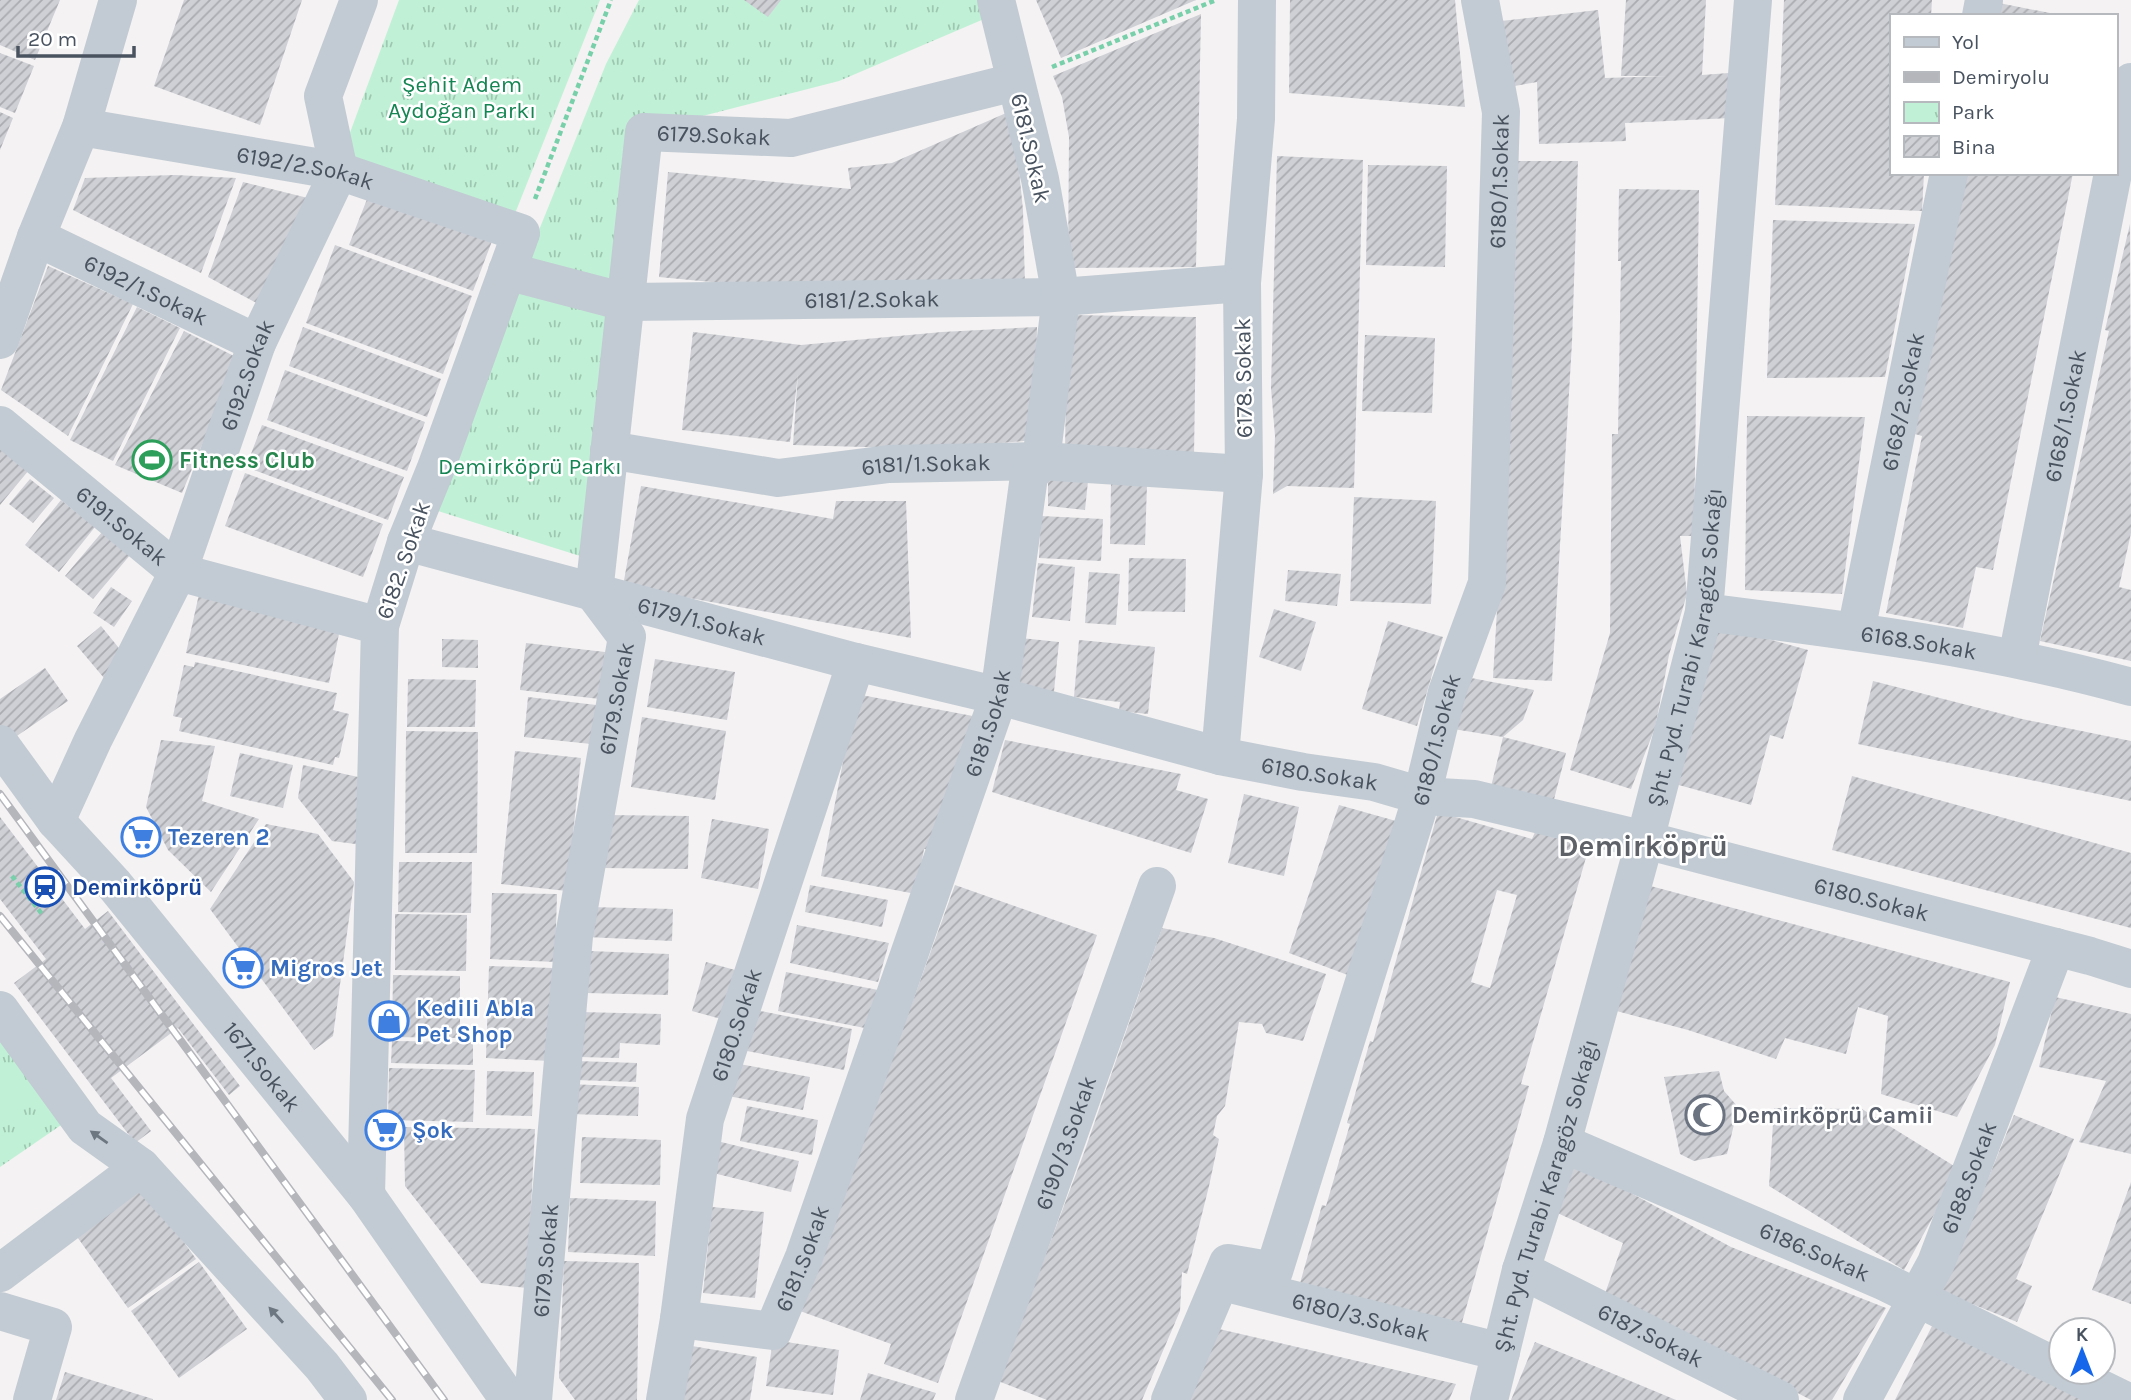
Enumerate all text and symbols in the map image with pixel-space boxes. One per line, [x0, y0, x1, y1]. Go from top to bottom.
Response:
scale bar [18, 14, 133, 58]
legend [1890, 14, 2117, 175]
text: 20 m [28, 27, 77, 51]
text: Yol [1952, 30, 1980, 54]
text: Demiryolu [1952, 65, 2050, 89]
park label: Şehit Adem Aydoğan Parkı [388, 71, 536, 124]
street label: 6181.Sokak [1005, 91, 1056, 206]
text: Park [1952, 100, 1995, 124]
street label: 6180/1.Sokak [1484, 113, 1515, 249]
street label: 6179.Sokak [656, 120, 771, 151]
text: Bina [1952, 135, 1996, 159]
street label: 6192/2.Sokak [234, 141, 378, 196]
street label: 6192/1.Sokak [79, 249, 212, 331]
street label: 6181/2.Sokak [804, 285, 940, 314]
street label: 6192.Sokak [215, 315, 280, 434]
street label: 6178. Sokak [1229, 318, 1258, 438]
street label: 6168/2.Sokak [1876, 330, 1930, 473]
street label: 6168/1.Sokak [2039, 347, 2092, 485]
sports icon: Fitness Club [131, 439, 173, 481]
place label: Fitness Club [179, 447, 315, 474]
street label: 6181/1.Sokak [860, 449, 991, 481]
park label: Demirköprü Parkı [438, 453, 622, 480]
street label: 6191.Sokak [70, 480, 173, 572]
street label: Şht. Pyd. Turabi Karagöz Sokağı [1641, 487, 1728, 810]
street label: 6182. Sokak [371, 498, 436, 623]
street label: 6179/1.Sokak [634, 591, 769, 651]
street label: 6168.Sokak [1859, 620, 1979, 666]
street label: 6179.Sokak [593, 640, 640, 757]
street label: 6181.Sokak [959, 668, 1017, 781]
street label: 6180/1.Sokak [1407, 670, 1467, 809]
street label: 6180.Sokak [1259, 751, 1380, 796]
supermarket icon: Tezeren 2 [120, 816, 162, 858]
place label: Tezeren 2 [168, 824, 269, 851]
district label: Demirköprü [1558, 828, 1728, 864]
station icon: Demirköprü [24, 866, 66, 908]
street label: 6180.Sokak [1811, 872, 1932, 927]
place label: Demirköprü [72, 874, 202, 901]
supermarket icon: Migros Jet [222, 947, 264, 989]
place label: Migros Jet [270, 955, 383, 982]
street label: 6180.Sokak [705, 965, 768, 1085]
place label: Kedili Abla Pet Shop [416, 995, 534, 1048]
shop icon: Kedili Abla Pet Shop [368, 1000, 410, 1042]
street label: 1671.Sokak [217, 1016, 306, 1118]
street label: Şht. Pyd. Turabi Karagöz Sokağı [1488, 1036, 1604, 1355]
street label: 6190/3.Sokak [1030, 1072, 1102, 1214]
mosque icon: Demirköprü Camii [1684, 1094, 1726, 1136]
place label: Demirköprü Camii [1732, 1102, 1933, 1129]
supermarket icon: Şok [364, 1109, 406, 1151]
place label: Şok [412, 1117, 454, 1144]
street label: 6188.Sokak [1935, 1118, 2003, 1238]
one-way arrow [90, 1130, 108, 1144]
street label: 6181.Sokak [770, 1202, 835, 1316]
street label: 6179.Sokak [527, 1203, 564, 1319]
street label: 6186.Sokak [1755, 1217, 1874, 1288]
street label: 6180/3.Sokak [1289, 1287, 1433, 1348]
street label: 6187.Sokak [1593, 1298, 1708, 1373]
one-way arrow [269, 1307, 284, 1324]
north arrow [2047, 1316, 2117, 1386]
text: K [2076, 1324, 2089, 1346]

